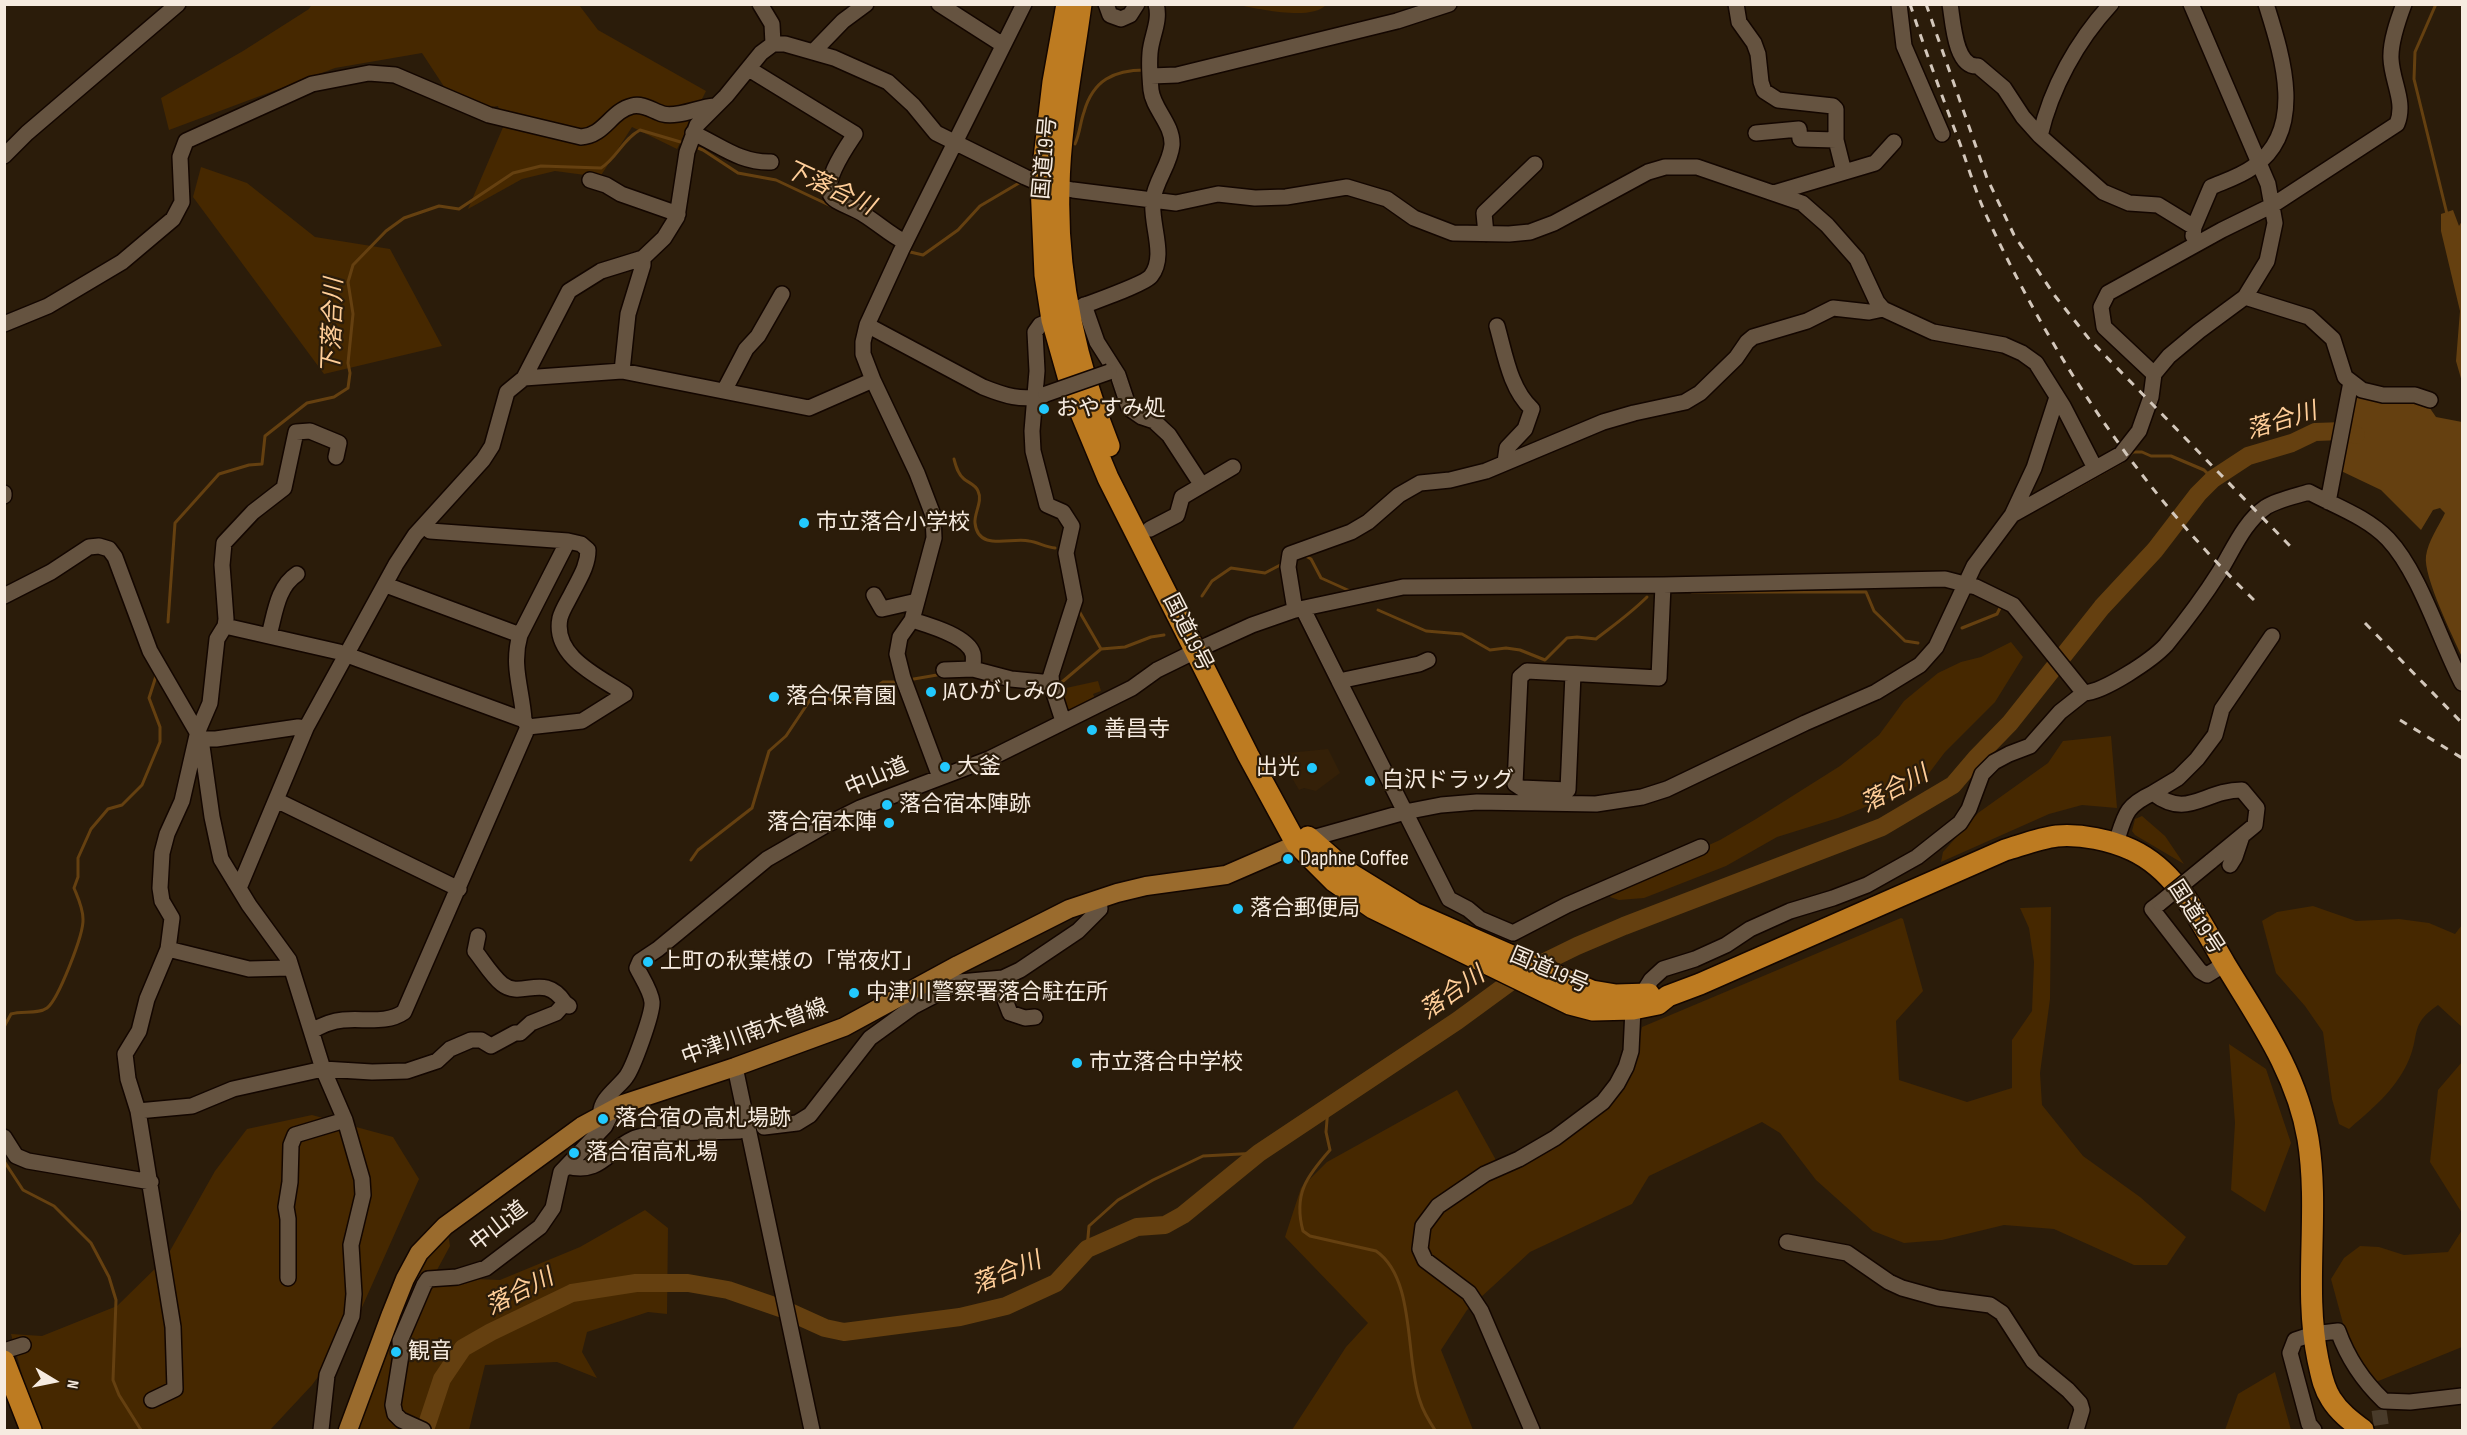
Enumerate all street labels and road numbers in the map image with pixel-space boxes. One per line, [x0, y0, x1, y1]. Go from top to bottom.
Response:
street label: 国道19号 [1029, 115, 1063, 201]
street label: 国道19号 [1156, 590, 1218, 676]
street label: 中山道 [841, 753, 913, 803]
street label: 国道19号 [2161, 876, 2229, 960]
street label: 国道19号 [1505, 943, 1593, 999]
street label: 中津川南木曽線 [678, 994, 832, 1072]
street label: 中山道 [465, 1196, 533, 1258]

